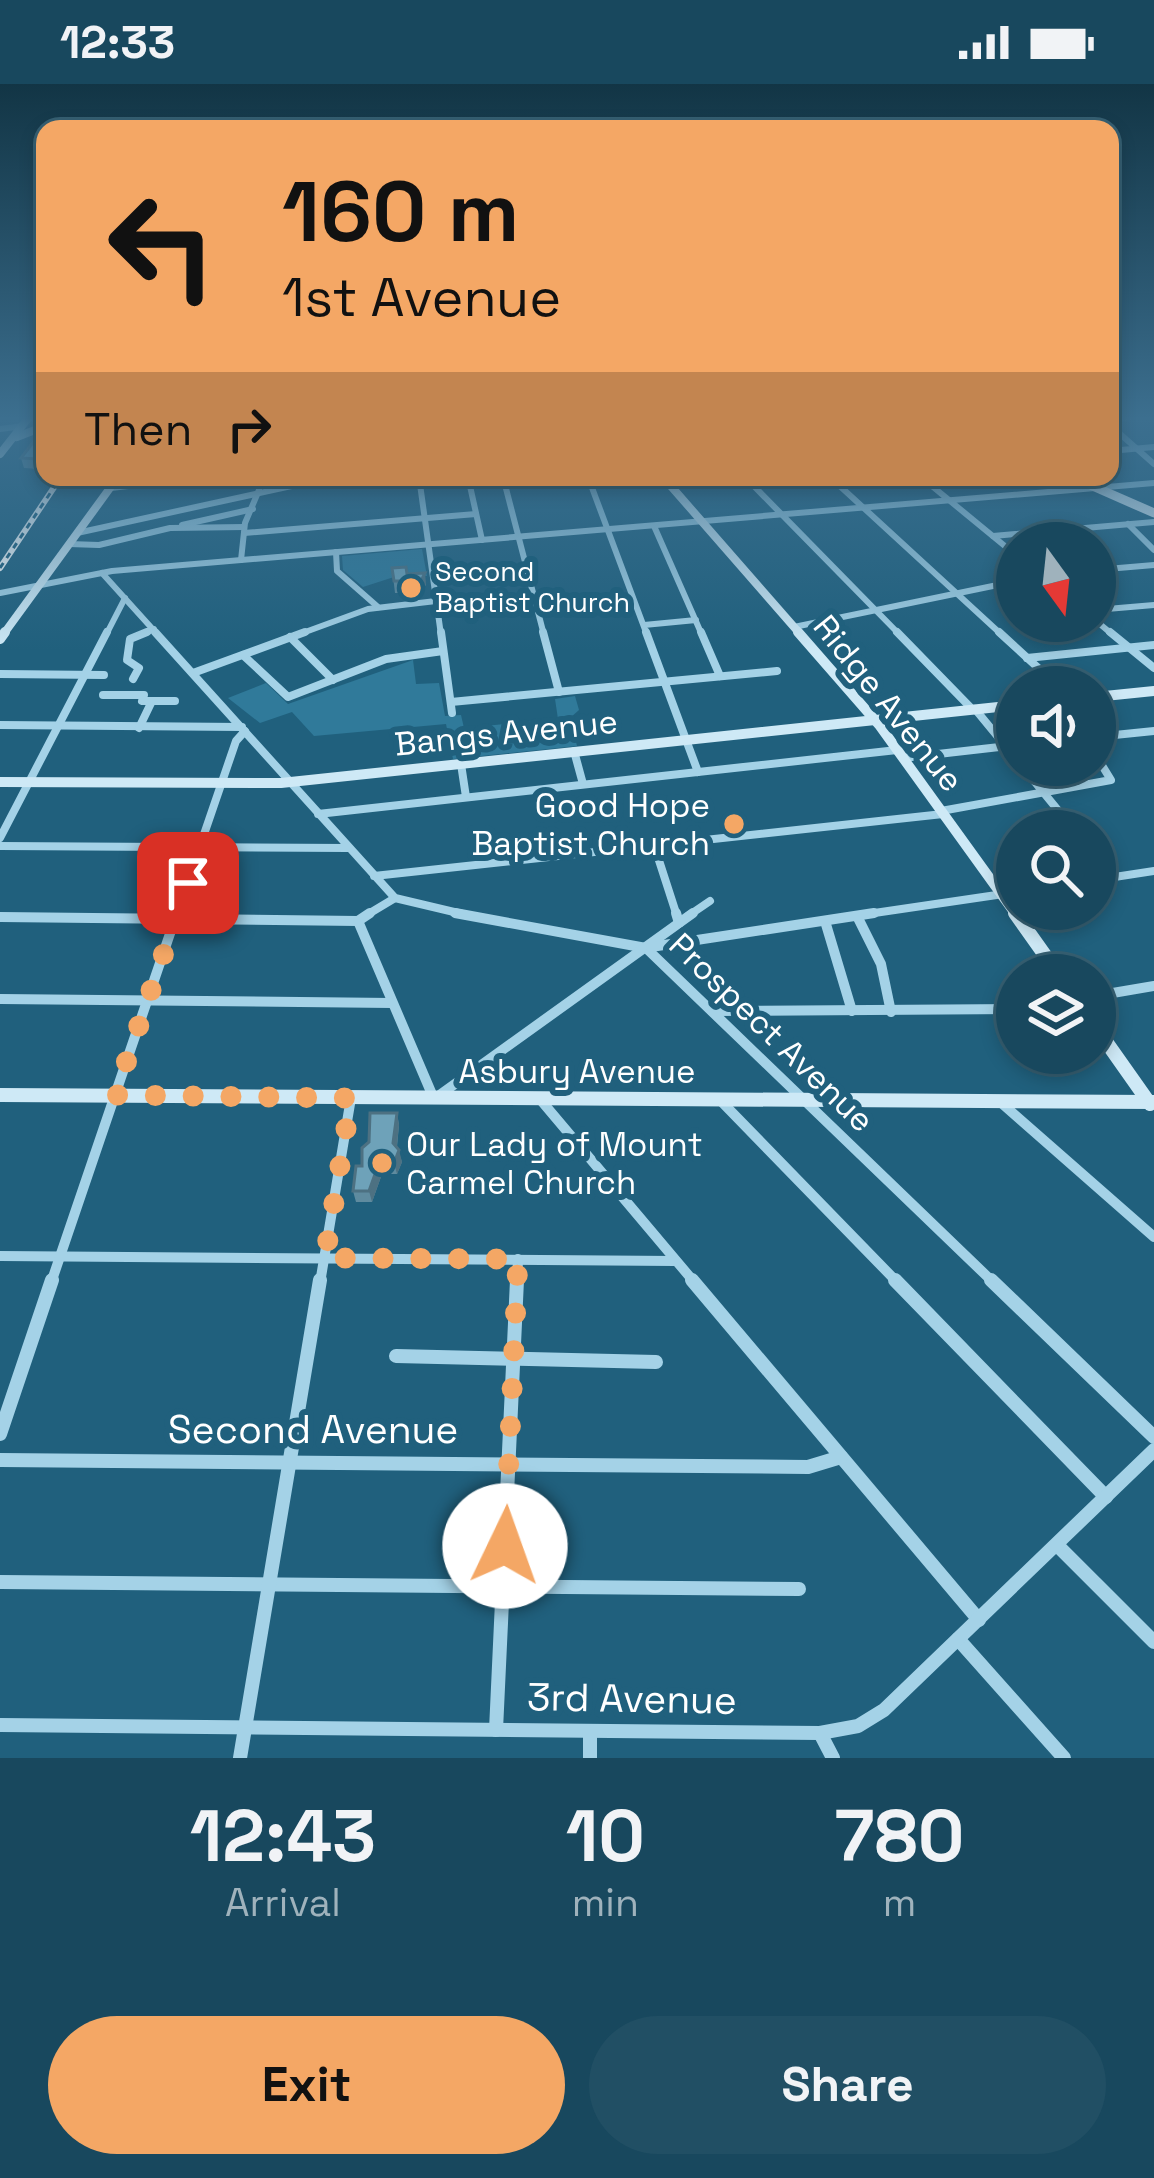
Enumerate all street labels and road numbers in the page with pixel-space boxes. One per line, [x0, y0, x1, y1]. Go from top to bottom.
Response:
street label: Ridge Avenue [804, 607, 972, 801]
street label: Bangs Avenue [392, 700, 620, 766]
street label: Prospect Avenue [660, 924, 883, 1141]
street label: Asbury Avenue [459, 1051, 695, 1093]
street label: Second Avenue [168, 1405, 458, 1454]
street label: 3rd Avenue [527, 1672, 737, 1725]

